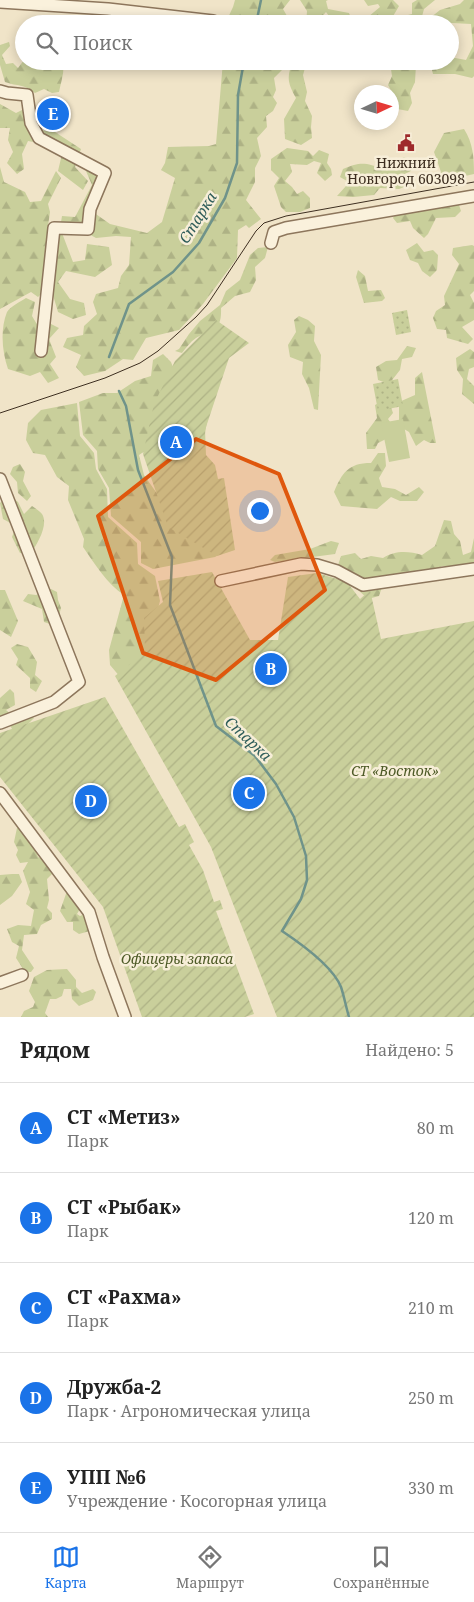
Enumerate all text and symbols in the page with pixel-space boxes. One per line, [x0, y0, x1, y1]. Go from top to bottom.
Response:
search box [15, 15, 459, 70]
icon: search [33, 29, 61, 57]
text: Поиск [73, 30, 132, 56]
north arrow [354, 85, 399, 130]
pin: E [37, 95, 69, 133]
public building icon: Нижний Новгород 603098 [396, 133, 416, 153]
place label: Нижний Новгород 603098 [347, 153, 465, 188]
water label: Старка [174, 188, 221, 247]
pin: A [160, 423, 192, 461]
your location [247, 498, 273, 524]
pin: B [255, 650, 287, 688]
water label: Старка [221, 712, 277, 765]
park label: СТ «Восток» [351, 761, 439, 780]
pin: C [233, 774, 265, 812]
pin: D [75, 782, 107, 820]
park label: Офицеры запаса [121, 949, 233, 968]
text: Рядом [20, 1036, 90, 1064]
text: Найдено: 5 [365, 1039, 454, 1061]
text: СТ «Метиз» [67, 1104, 181, 1130]
text: A [30, 1117, 42, 1139]
text: 80 m [417, 1117, 454, 1139]
text: Парк [67, 1130, 108, 1152]
text: СТ «Рыбак» [67, 1194, 182, 1220]
text: B [31, 1207, 41, 1229]
text: 120 m [408, 1207, 454, 1229]
text: Парк [67, 1220, 108, 1242]
text: СТ «Рахма» [67, 1284, 181, 1310]
text: C [31, 1297, 41, 1319]
text: 210 m [408, 1297, 454, 1319]
text: Парк [67, 1310, 108, 1332]
text: Дружба-2 [67, 1374, 161, 1400]
text: D [30, 1387, 42, 1409]
text: 250 m [408, 1387, 454, 1409]
text: Парк · Агрономическая улица [67, 1400, 311, 1422]
text: УПП №6 [67, 1464, 146, 1490]
text: E [31, 1477, 41, 1499]
text: 330 m [408, 1477, 454, 1499]
text: Учреждение · Косогорная улица [67, 1490, 327, 1512]
tab: Карта [45, 1543, 87, 1592]
tab: Маршрут [176, 1543, 244, 1592]
tab: Сохранённые [333, 1543, 429, 1592]

